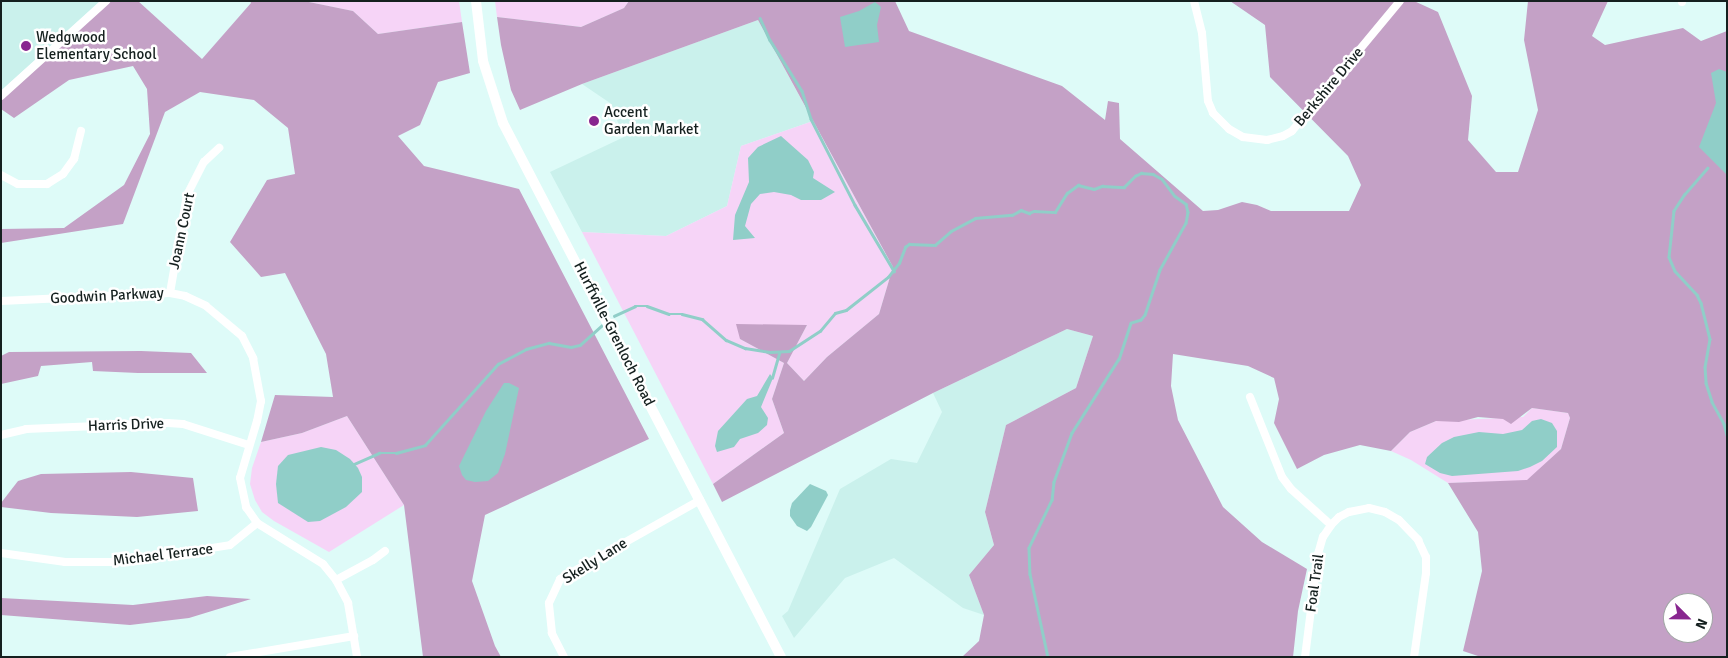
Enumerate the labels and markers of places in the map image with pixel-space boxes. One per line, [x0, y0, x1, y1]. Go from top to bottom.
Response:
place label: Wedgwood Elementary School [36, 28, 157, 63]
marker: Wedgwood Elementary School [20, 40, 32, 52]
place label: Accent Garden Market [604, 103, 699, 138]
marker: Accent Garden Market [588, 115, 600, 127]

